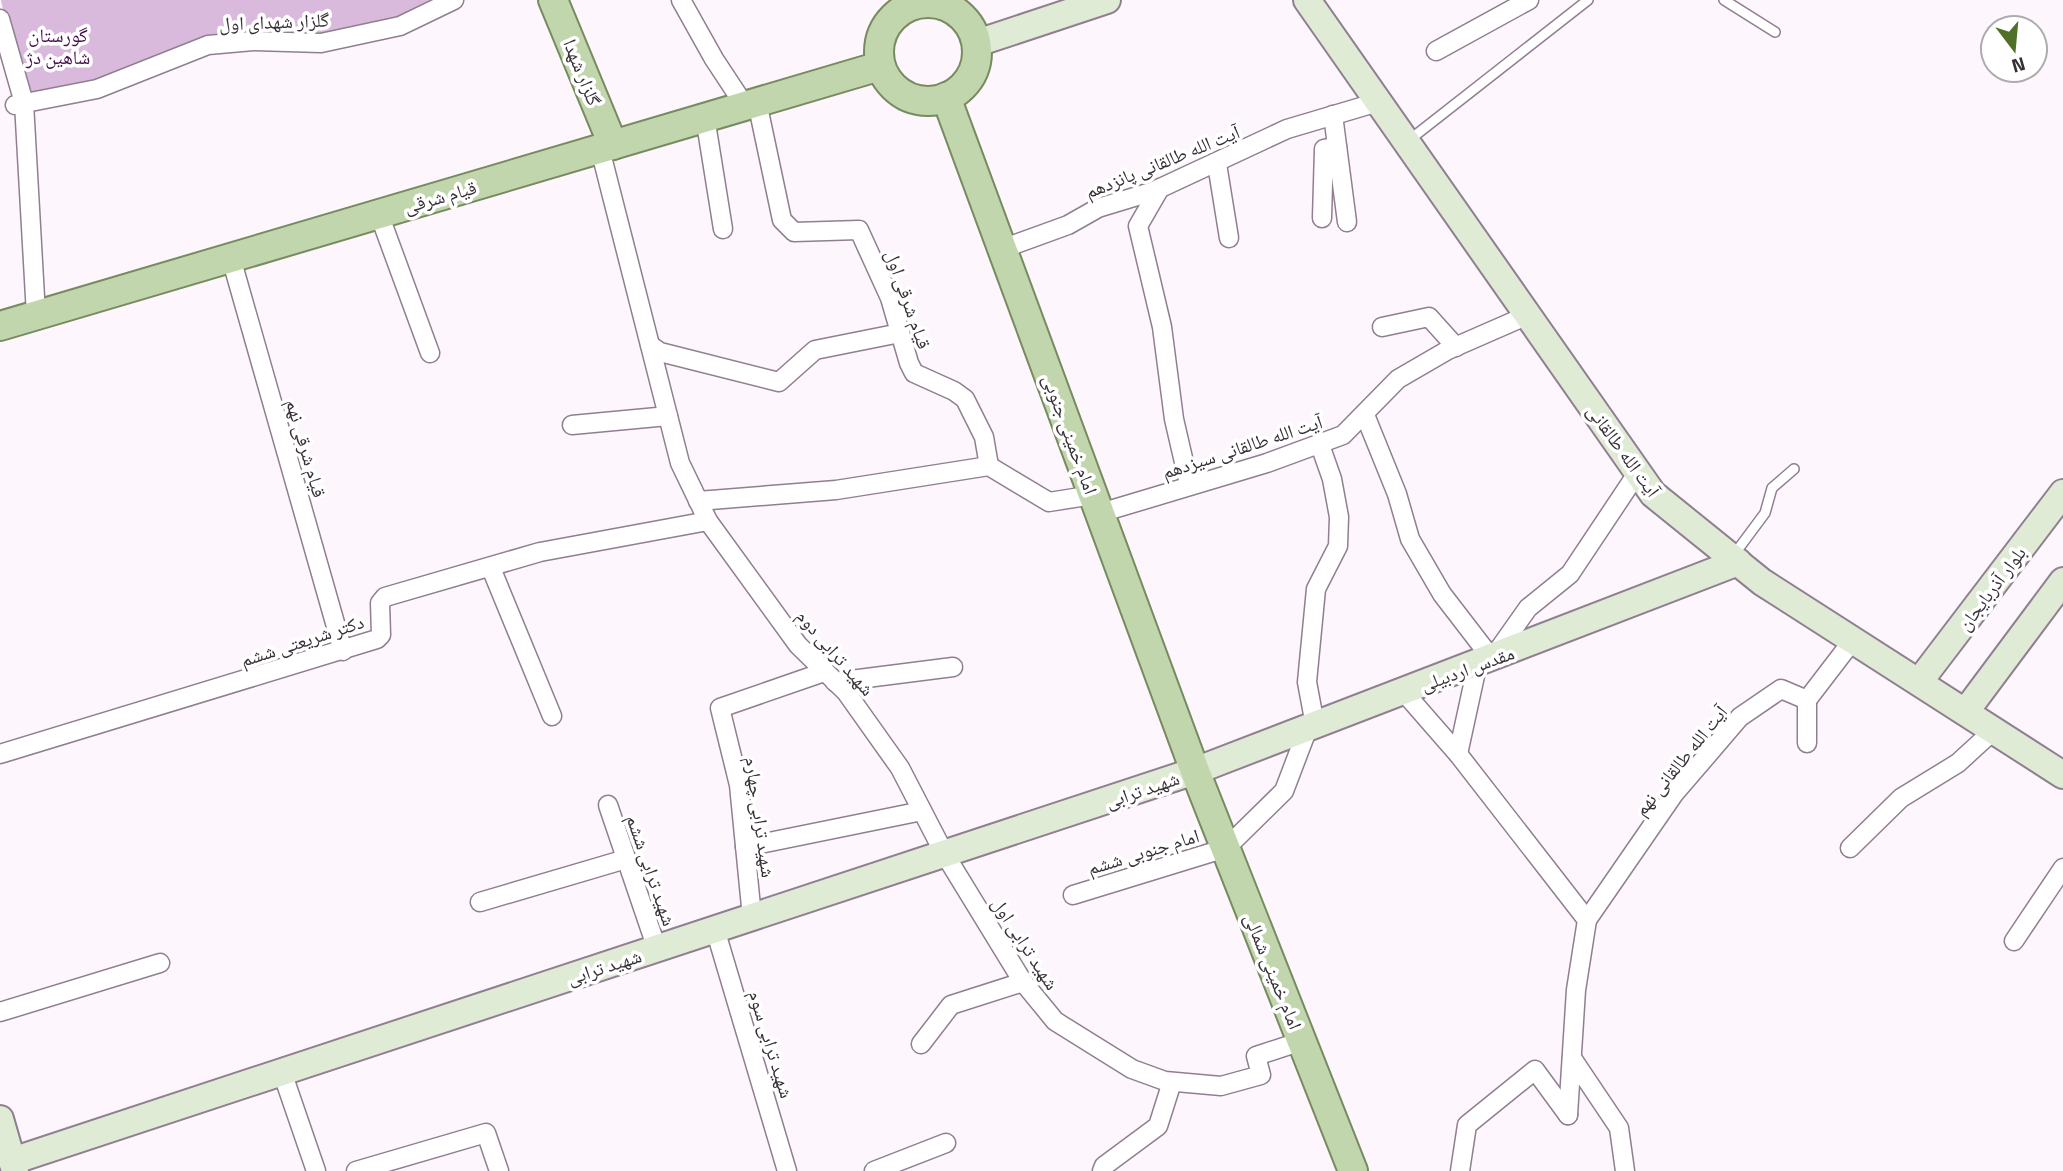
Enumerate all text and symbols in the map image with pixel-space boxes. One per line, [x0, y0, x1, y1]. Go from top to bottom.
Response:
street label: گلزار شهدای اول [218, 5, 330, 37]
north arrow [1979, 14, 2049, 84]
park label: گورستان شاهین دژ [25, 20, 90, 71]
street label: گلزار شهدا [557, 34, 610, 110]
text: N [2008, 50, 2029, 82]
street label: آیت الله طالقانی پانزدهم [1080, 116, 1245, 205]
street label: قیام شرقی [400, 172, 480, 220]
street label: قیام شرقی اول [878, 245, 940, 353]
street label: امام خمینی جنوبی [1036, 370, 1106, 498]
street label: قیام شرقی نهم [279, 395, 335, 501]
street label: آیت الله طالقانی [1580, 398, 1668, 503]
street label: آیت الله طالقانی سیزدهم [1158, 406, 1327, 486]
street label: بلوار آذربایجان [1949, 539, 2033, 637]
street label: شهید ترابی دوم [790, 602, 882, 702]
street label: دکتر شریعتی ششم [237, 606, 368, 674]
street label: مقدس اردبیلی [1416, 638, 1518, 698]
street label: آیت الله طالقانی نهم [1626, 697, 1735, 822]
street label: شهید ترابی چهارم [738, 755, 784, 879]
street label: شهید ترابی [1101, 763, 1183, 815]
street label: شهید ترابی ششم [619, 810, 685, 930]
street label: امام جنوبی ششم [1083, 820, 1203, 882]
street label: شهید ترابی اول [985, 891, 1067, 995]
street label: امام خمینی شمالی [1237, 908, 1311, 1034]
street label: شهید ترابی [563, 940, 645, 992]
street label: شهید ترابی سوم [742, 986, 802, 1102]

